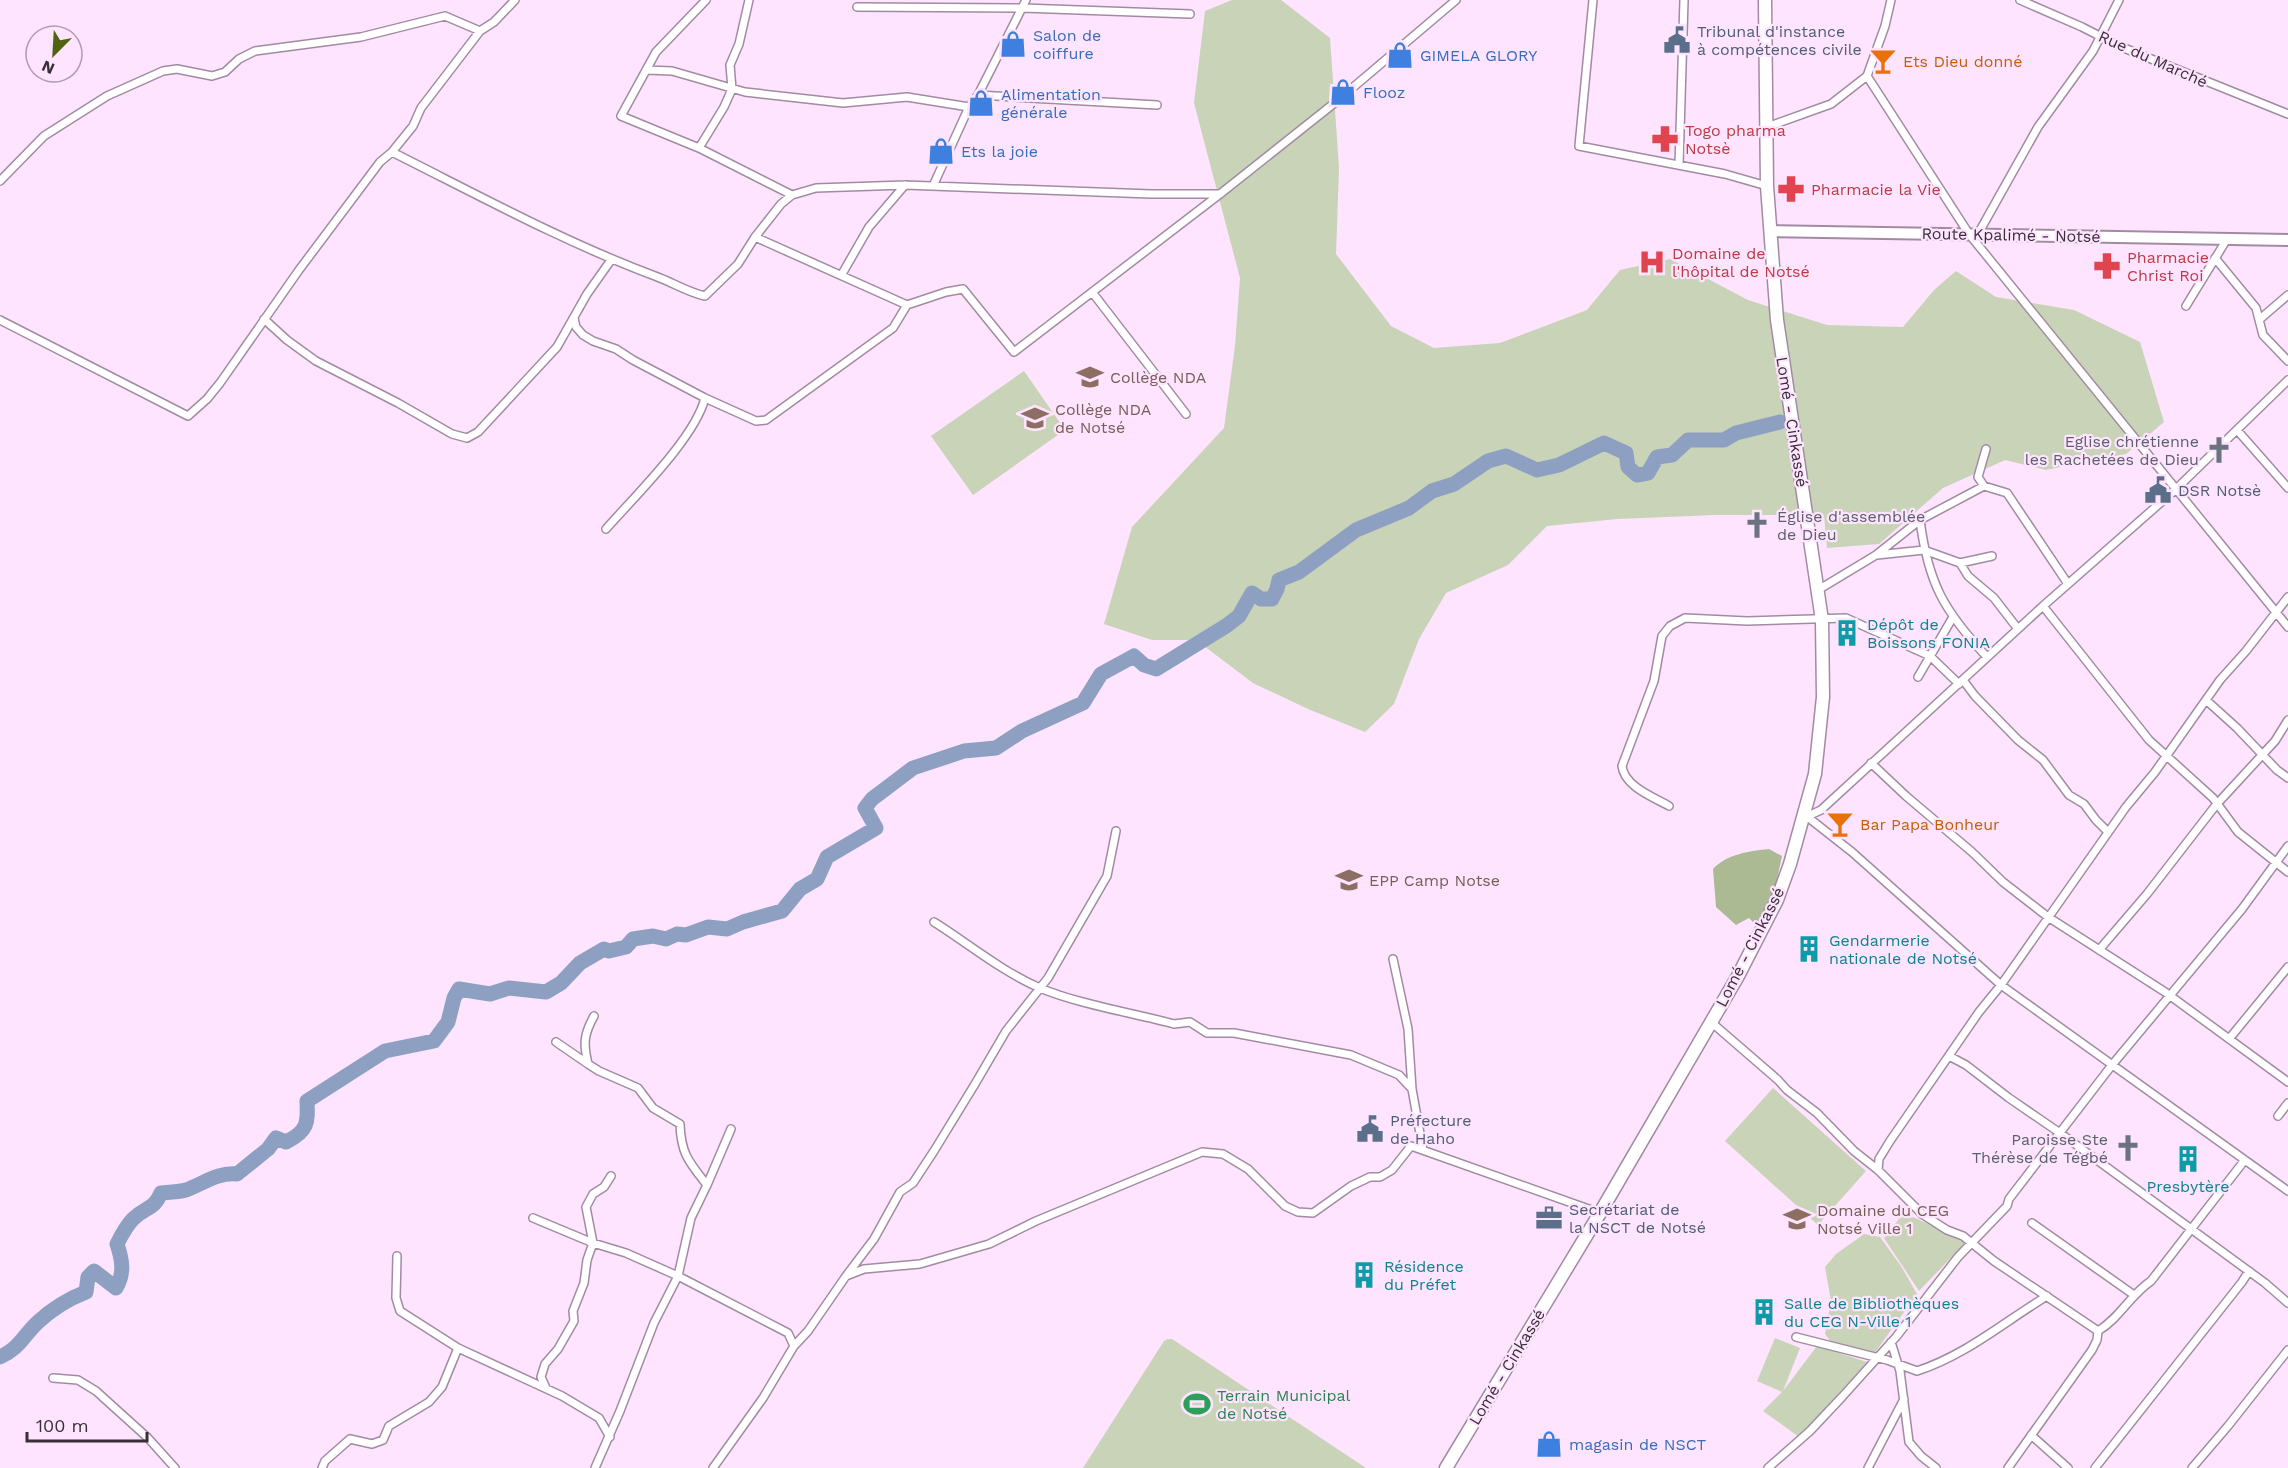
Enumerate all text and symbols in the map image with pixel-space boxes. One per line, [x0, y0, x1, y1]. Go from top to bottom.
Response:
place label: Tribunal d'instance à compétences civile [1697, 22, 1862, 59]
north arrow [24, 24, 84, 84]
public building icon: Tribunal d'instance à compétences civile [1662, 25, 1692, 55]
place label: Salon de coiffure [1033, 26, 1101, 63]
street label: Rue du Marché [2096, 26, 2210, 92]
shop icon: Salon de coiffure [998, 29, 1028, 59]
shop icon: GIMELA GLORY [1385, 40, 1415, 70]
place label: GIMELA GLORY [1420, 46, 1537, 65]
bar icon: Ets Dieu donné [1868, 46, 1898, 76]
place label: Ets Dieu donné [1903, 52, 2022, 71]
text: N [39, 56, 57, 78]
shop icon: Flooz [1328, 77, 1358, 107]
place label: Flooz [1363, 83, 1405, 102]
place label: Alimentation générale [1001, 85, 1101, 122]
shop icon: Alimentation générale [966, 88, 996, 118]
place label: Togo pharma Notsè [1685, 121, 1786, 158]
pharmacy icon: Togo pharma Notsè [1650, 124, 1680, 154]
shop icon: Ets la joie [926, 136, 956, 166]
place label: Ets la joie [961, 142, 1038, 161]
pharmacy icon: Pharmacie la Vie [1776, 174, 1806, 204]
place label: Pharmacie la Vie [1811, 180, 1941, 199]
street label: Route Kpalimé - Notsé [1921, 224, 2101, 246]
place label: Domaine de l'hôpital de Notsé [1672, 244, 1810, 281]
hospital icon: Domaine de l'hôpital de Notsé [1637, 247, 1667, 277]
place label: Pharmacie Christ Roi [2127, 248, 2209, 285]
pharmacy icon: Pharmacie Christ Roi [2092, 251, 2122, 281]
street label: Lomé - Cinkassé [1772, 355, 1812, 489]
school or university icon: Collège NDA [1075, 362, 1105, 392]
place label: Collège NDA [1110, 368, 1207, 387]
place label: Collège NDA de Notsé [1055, 400, 1152, 437]
school or university icon: Collège NDA de Notsé [1020, 403, 1050, 433]
place label: Eglise chrétienne les Rachetées de Dieu [2025, 432, 2199, 469]
church icon: Eglise chrétienne les Rachetées de Dieu [2204, 435, 2234, 465]
public building icon: DSR Notsè [2143, 475, 2173, 505]
place label: DSR Notsè [2178, 481, 2261, 500]
place label: Église d'assemblée de Dieu [1777, 507, 1925, 544]
church icon: Église d'assemblée de Dieu [1742, 510, 1772, 540]
place label: Dépôt de Boissons FONIA [1867, 615, 1991, 652]
building icon: Dépôt de Boissons FONIA [1832, 618, 1862, 648]
bar icon: Bar Papa Bonheur [1825, 809, 1855, 839]
place label: Bar Papa Bonheur [1860, 815, 2000, 834]
school or university icon: EPP Camp Notse [1334, 865, 1364, 895]
place label: EPP Camp Notse [1369, 871, 1500, 890]
street label: Lomé - Cinkassé [1712, 884, 1788, 1010]
place label: Gendarmerie nationale de Notsé [1829, 931, 1977, 968]
building icon: Gendarmerie nationale de Notsé [1794, 934, 1824, 964]
place label: Préfecture de Haho [1390, 1111, 1472, 1148]
public building icon: Préfecture de Haho [1355, 1114, 1385, 1144]
place label: Paroisse Ste Thérèse de Tégbé [1972, 1130, 2108, 1167]
church icon: Paroisse Ste Thérèse de Tégbé [2113, 1133, 2143, 1163]
building icon: Presbytère [2173, 1144, 2203, 1174]
place label: Presbytère [2146, 1177, 2230, 1196]
place label: Secrétariat de la NSCT de Notsé [1569, 1200, 1706, 1237]
place label: Domaine du CEG Notsé Ville 1 [1817, 1201, 1949, 1238]
office icon: Secrétariat de la NSCT de Notsé [1534, 1203, 1564, 1233]
school or university icon: Domaine du CEG Notsé Ville 1 [1782, 1204, 1812, 1234]
place label: Résidence du Préfet [1384, 1257, 1464, 1294]
building icon: Résidence du Préfet [1349, 1260, 1379, 1290]
place label: Salle de Bibliothèques du CEG N-Ville 1 [1784, 1294, 1959, 1331]
building icon: Salle de Bibliothèques du CEG N-Ville 1 [1749, 1297, 1779, 1327]
street label: Lomé - Cinkassé [1465, 1306, 1549, 1428]
place label: Terrain Municipal de Notsé [1217, 1386, 1351, 1423]
sports icon: Terrain Municipal de Notsé [1182, 1389, 1212, 1419]
scale bar [27, 1405, 147, 1443]
text: 100 m [36, 1415, 89, 1436]
shop icon: magasin de NSCT [1534, 1429, 1564, 1459]
place label: magasin de NSCT [1569, 1435, 1707, 1454]

